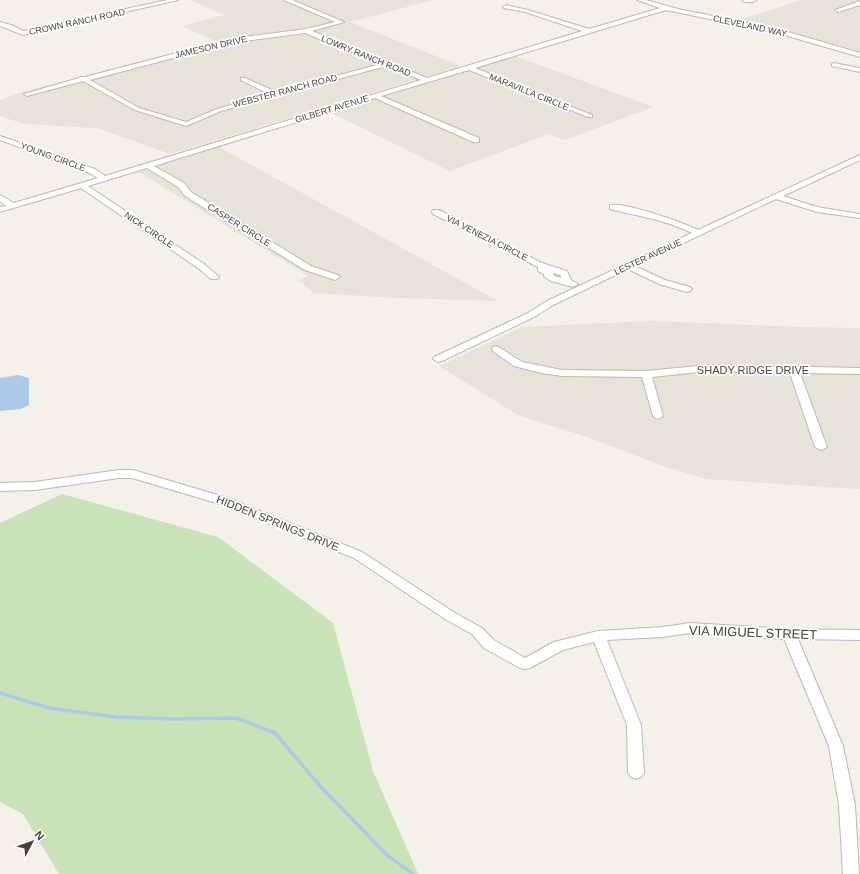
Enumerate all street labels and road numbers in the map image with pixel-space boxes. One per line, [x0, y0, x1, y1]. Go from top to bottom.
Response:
street label: CROWN RANCH ROAD [28, 7, 126, 37]
street label: CLEVELAND WAY [712, 13, 788, 39]
street label: LOWRY RANCH ROAD [320, 33, 413, 79]
street label: JAMESON DRIVE [174, 34, 248, 60]
street label: MARAVILLA CIRCLE [488, 71, 570, 113]
street label: WEBSTER RANCH ROAD [232, 72, 339, 110]
street label: GILBERT AVENUE [294, 93, 370, 125]
street label: YOUNG CIRCLE [19, 141, 87, 173]
street label: CASPER CIRCLE [206, 202, 272, 248]
street label: NICK CIRCLE [123, 210, 175, 250]
street label: VIA VENEZIA CIRCLE [445, 213, 529, 263]
street label: LESTER AVENUE [613, 237, 683, 277]
street label: SHADY RIDGE DRIVE [697, 364, 809, 376]
street label: HIDDEN SPRINGS DRIVE [215, 493, 341, 553]
street label: VIA MIGUEL STREET [689, 623, 817, 642]

